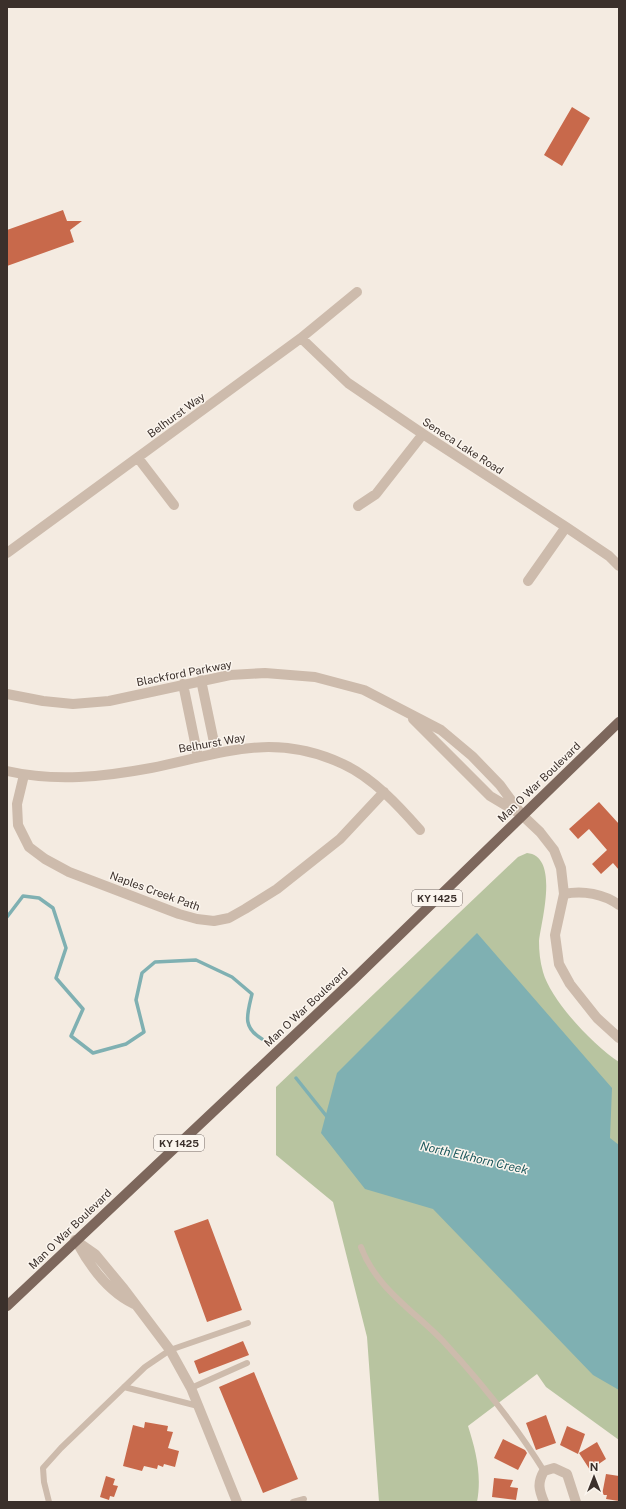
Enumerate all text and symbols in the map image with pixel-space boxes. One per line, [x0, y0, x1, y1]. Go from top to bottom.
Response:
street label: Belhurst Way [145, 390, 207, 440]
street label: Seneca Lake Road [420, 415, 506, 477]
street label: Blackford Parkway [135, 658, 233, 688]
street label: Belhurst Way [178, 731, 247, 755]
street label: Man O War Boulevard [495, 740, 583, 824]
street label: Naples Creek Path [108, 869, 202, 913]
road number: KY 1425 [412, 890, 462, 906]
street label: Man O War Boulevard [262, 965, 350, 1049]
road number: KY 1425 [154, 1135, 204, 1151]
water label: North Elkhorn Creek [419, 1139, 530, 1177]
street label: Man O War Boulevard [26, 1187, 114, 1271]
north arrow [574, 1457, 614, 1497]
text: N [590, 1461, 598, 1473]

